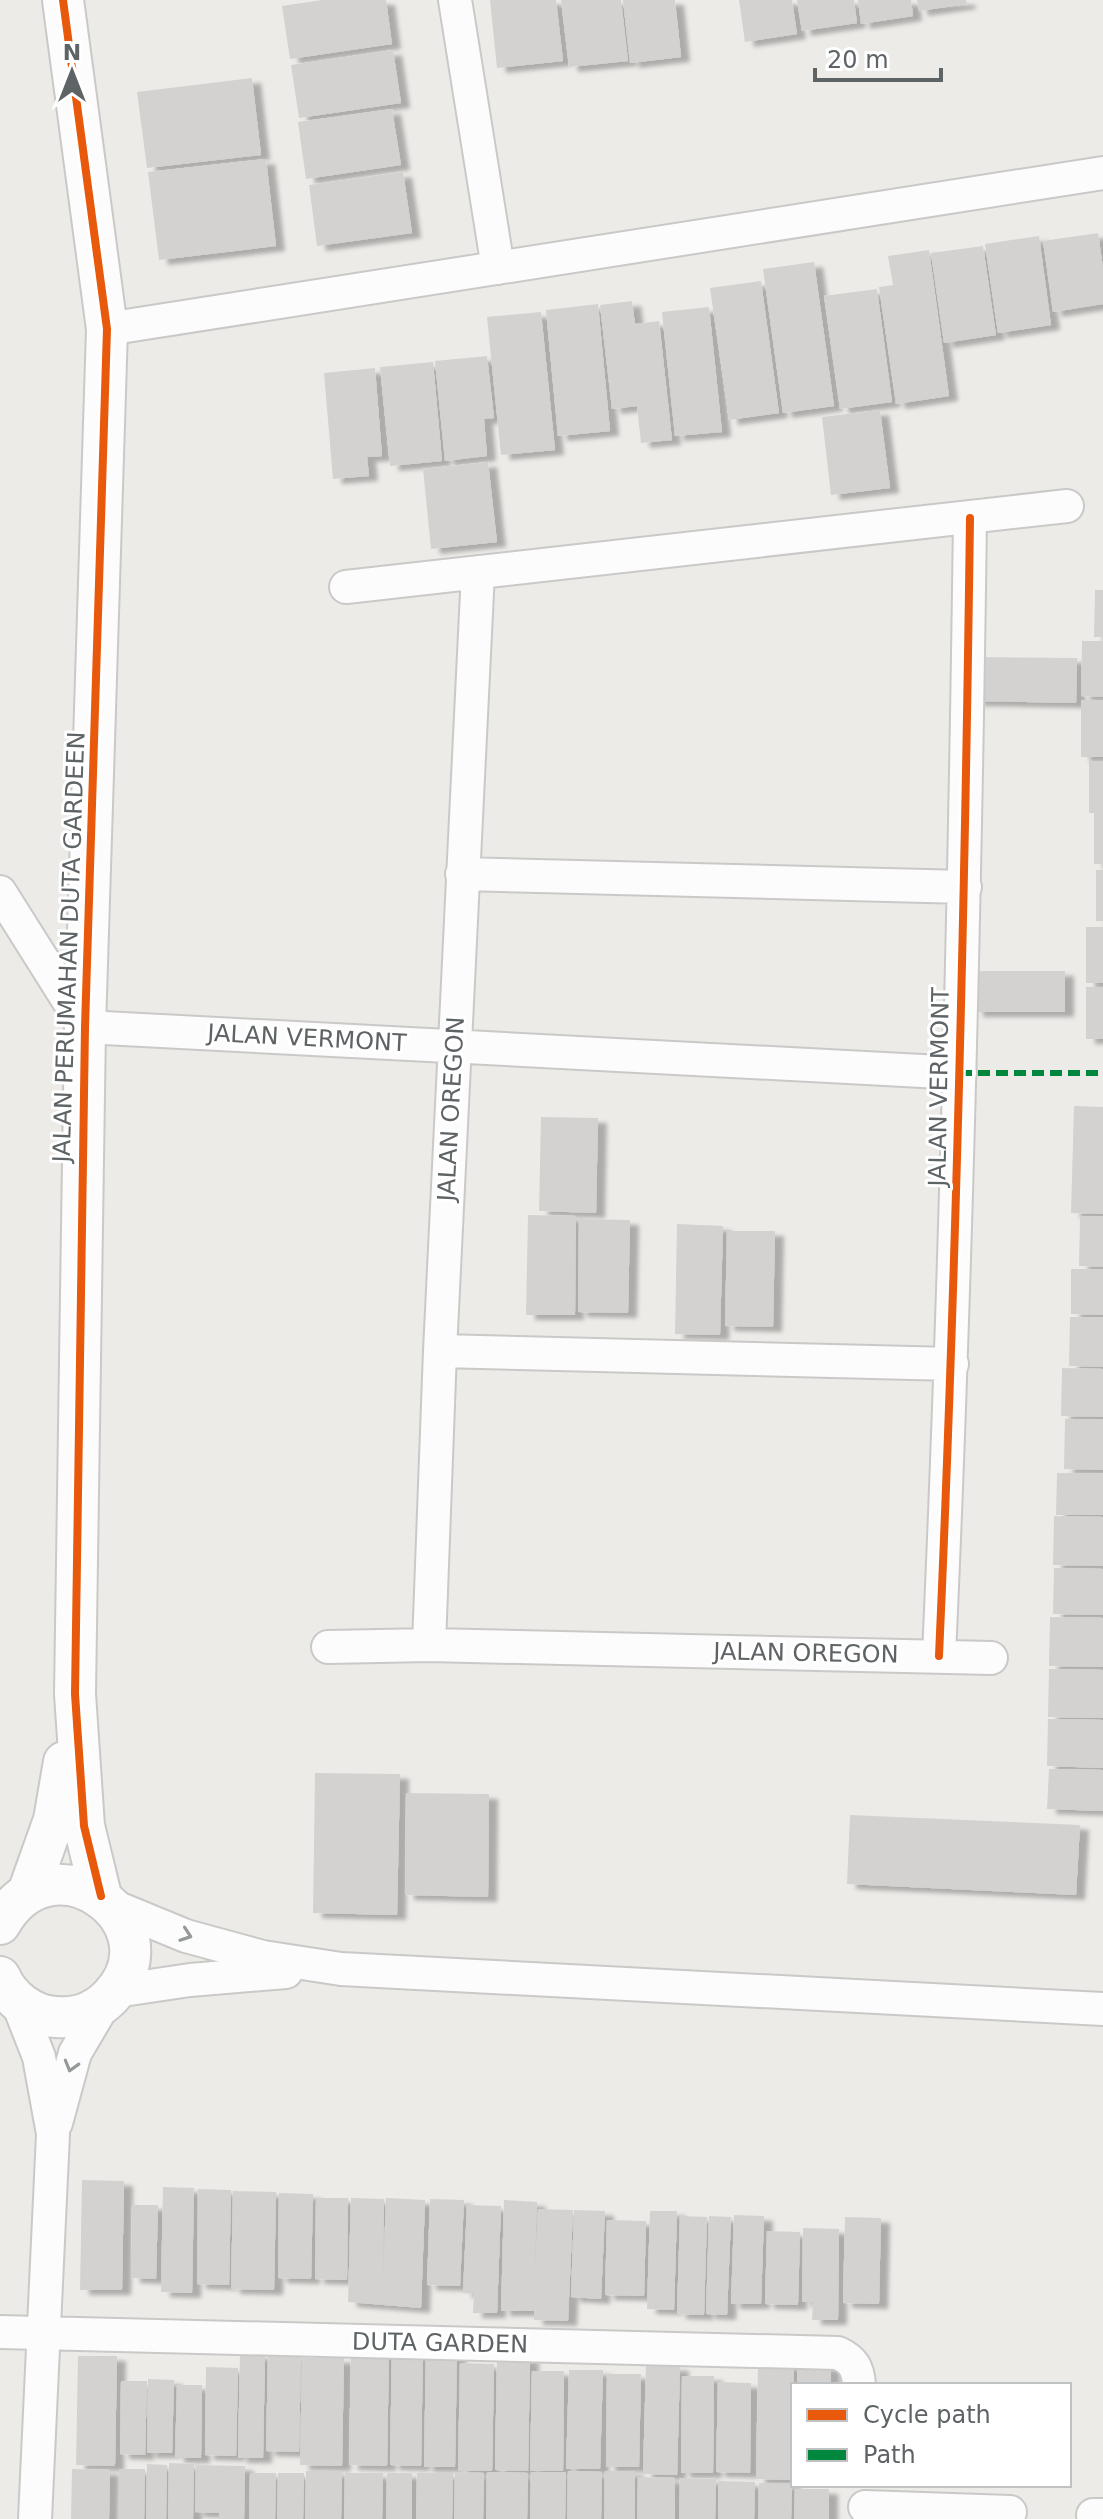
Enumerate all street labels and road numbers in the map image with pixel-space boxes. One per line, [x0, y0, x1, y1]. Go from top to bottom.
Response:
street label: JALAN PERUMAHAN DUTA GARDEEN [47, 731, 91, 1165]
street label: JALAN VERMONT [923, 987, 955, 1189]
street label: JALAN OREGON [432, 1016, 470, 1204]
street label: JALAN VERMONT [205, 1019, 408, 1057]
street label: JALAN OREGON [711, 1637, 899, 1669]
street label: DUTA GARDEN [352, 2327, 528, 2359]

